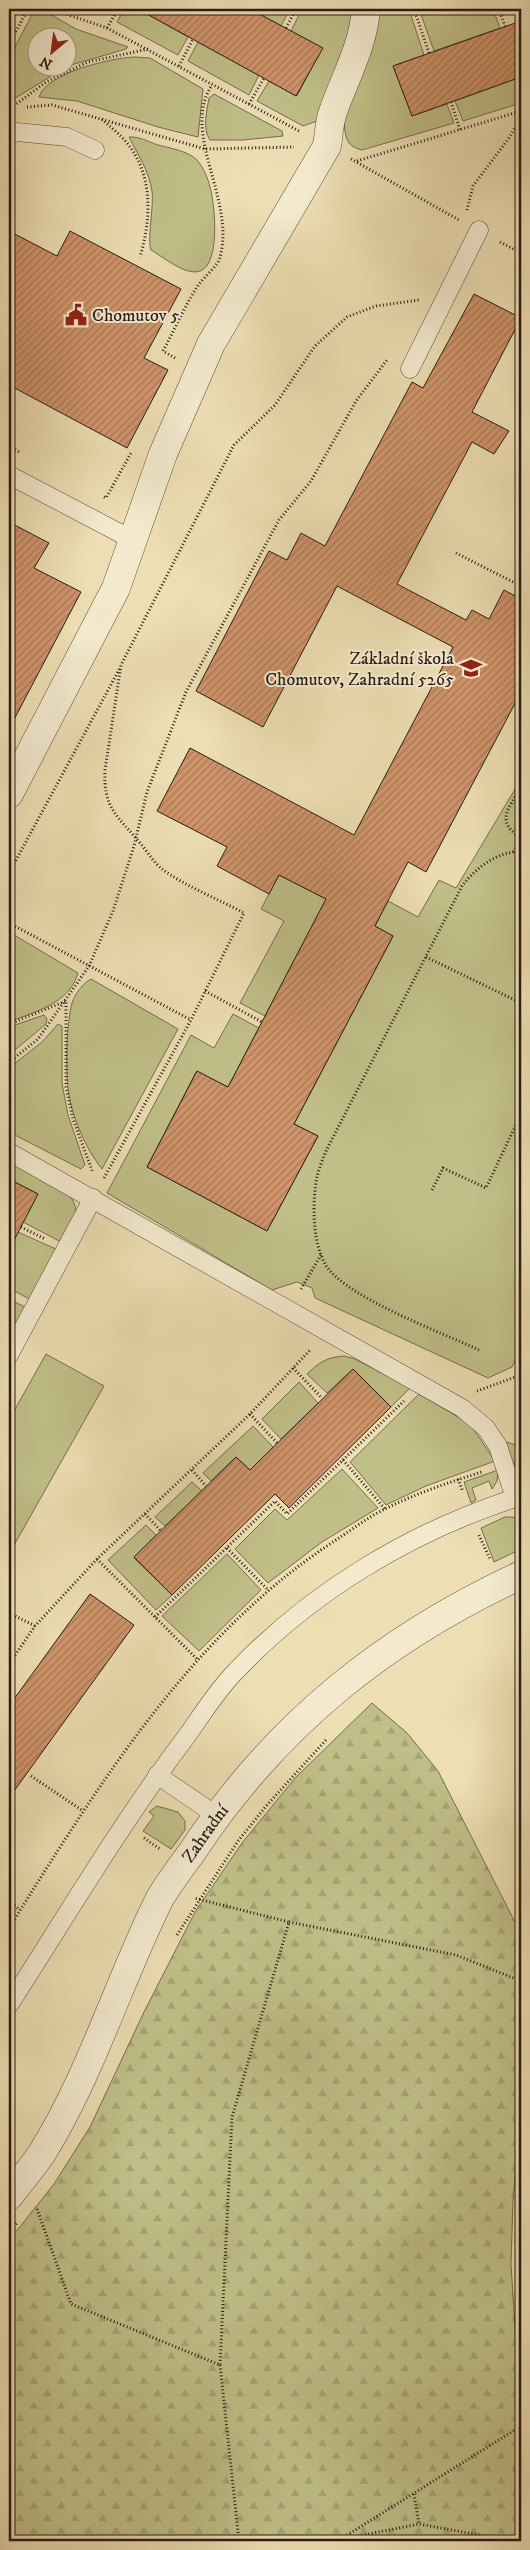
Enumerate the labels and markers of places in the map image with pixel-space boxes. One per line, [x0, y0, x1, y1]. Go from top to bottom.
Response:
public building icon: Chomutov 5 [63, 302, 89, 328]
place label: Chomutov 5 [92, 305, 180, 327]
place label: Základní škola Chomutov, Zahradní 5265 [265, 648, 454, 691]
school or university icon: Základní škola Chomutov, Zahradní 5265 [458, 655, 484, 681]

